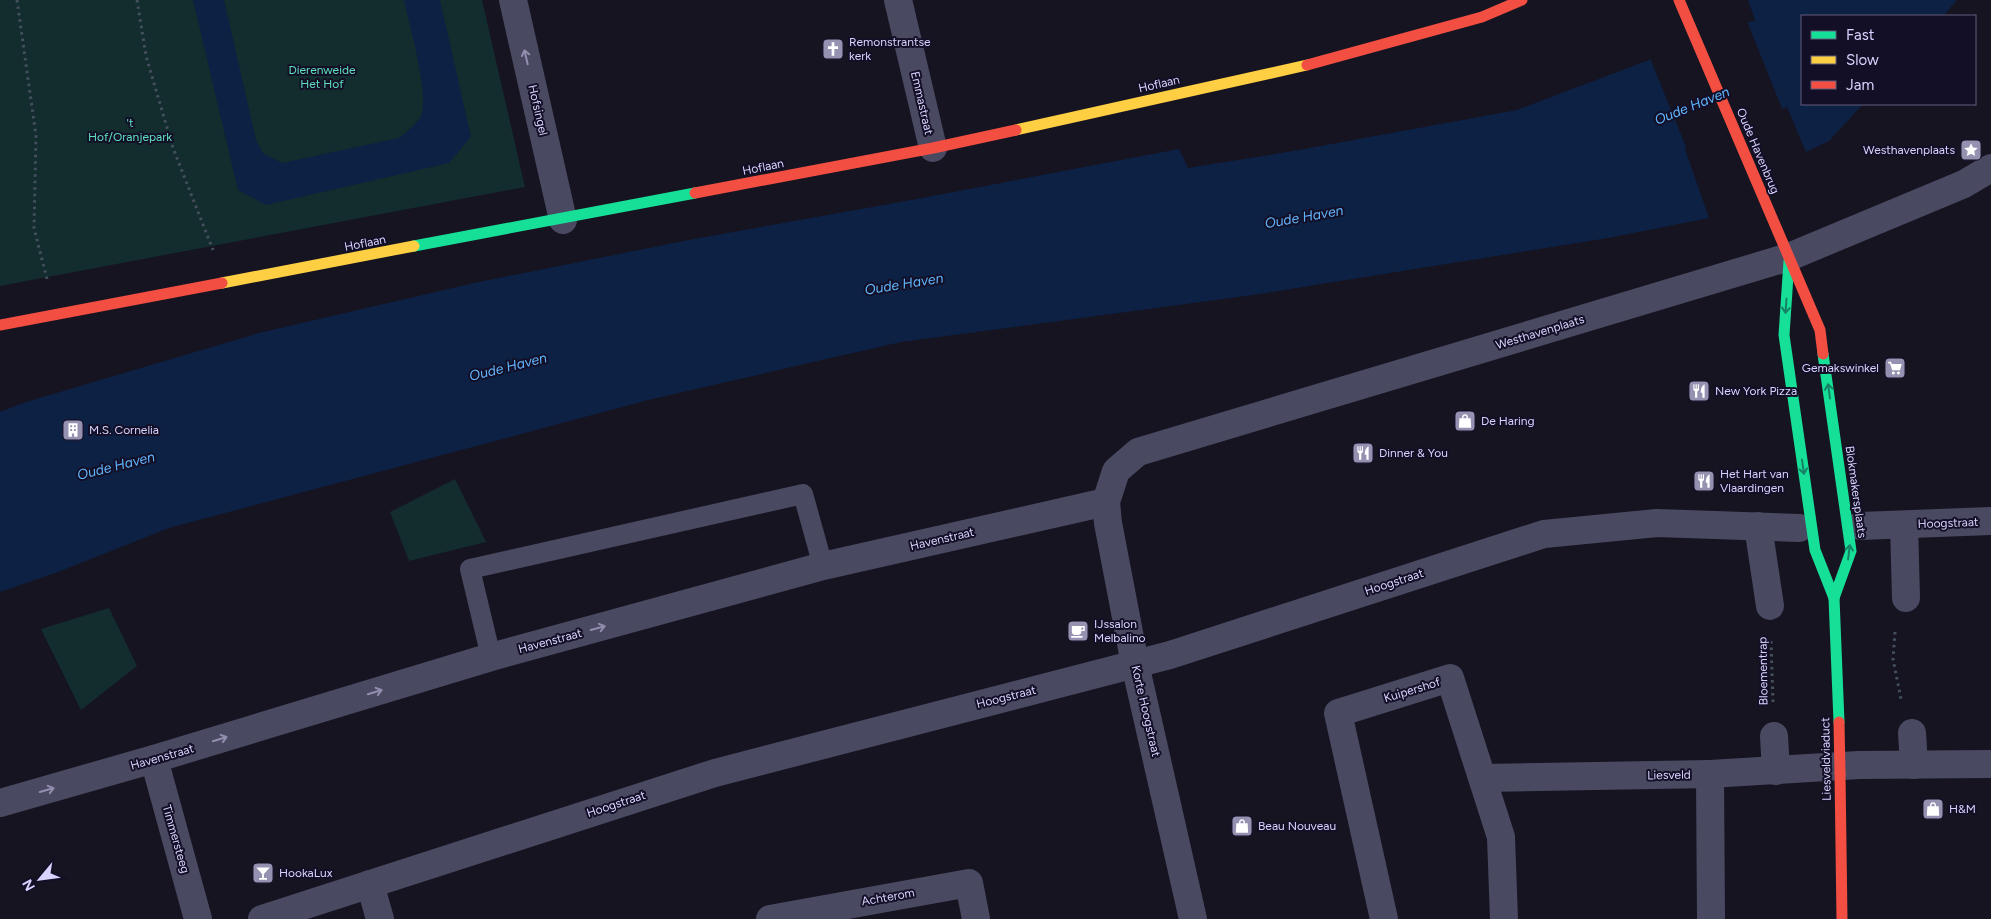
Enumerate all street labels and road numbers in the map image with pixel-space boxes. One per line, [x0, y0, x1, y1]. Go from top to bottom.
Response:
street label: Emmastraat [908, 70, 936, 137]
street label: Hoflaan [1137, 72, 1181, 96]
street label: Hofsingel [525, 83, 551, 137]
street label: Oude Havenbrug [1734, 106, 1782, 196]
street label: Hoflaan [741, 156, 785, 178]
street label: Hoflaan [343, 232, 387, 254]
street label: Westhavenplaats [1494, 312, 1586, 352]
street label: Blokmakersplaats [1843, 445, 1869, 539]
street label: Hoogstraat [1917, 515, 1979, 531]
street label: Havenstraat [909, 525, 976, 553]
street label: Hoogstraat [1363, 566, 1426, 598]
street label: Havenstraat [517, 626, 584, 656]
street label: Bloementrap [1755, 637, 1771, 705]
street label: Korte Hoogstraat [1129, 664, 1163, 758]
street label: Kuipershof [1382, 675, 1442, 705]
street label: Hoogstraat [975, 683, 1038, 711]
street label: Liesveldviaduct [1818, 717, 1834, 801]
street label: Havenstraat [129, 741, 196, 773]
street label: Liesveld [1647, 768, 1691, 782]
street label: Hoogstraat [585, 788, 648, 820]
street label: Timmersteeg [160, 803, 192, 875]
street label: Achterom [860, 885, 916, 909]

